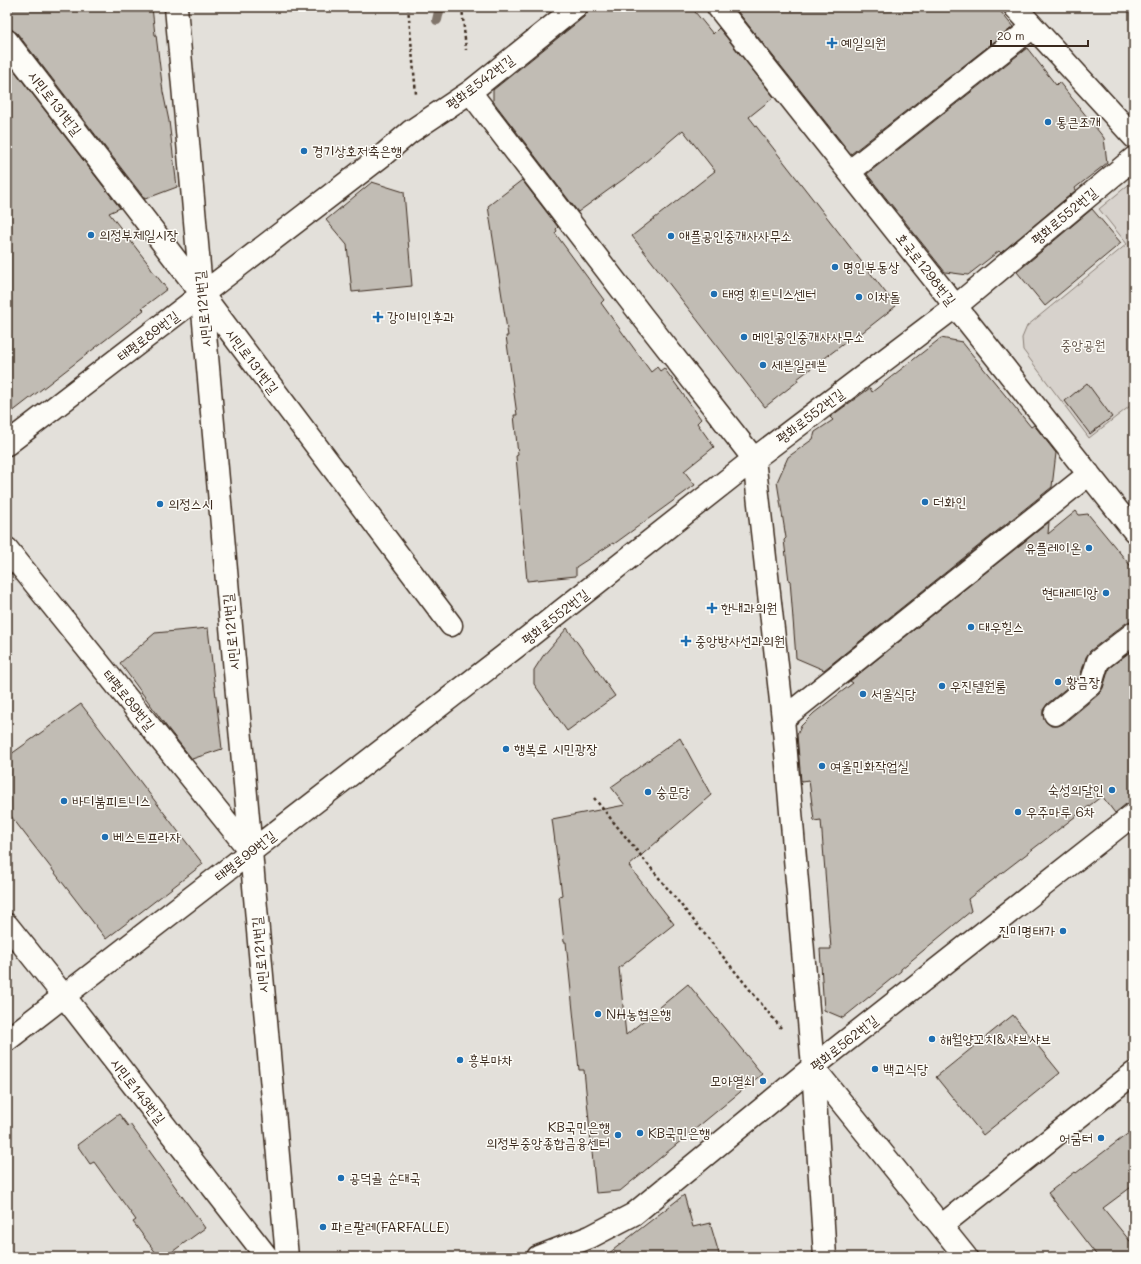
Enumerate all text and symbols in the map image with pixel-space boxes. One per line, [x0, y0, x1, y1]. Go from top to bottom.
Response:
scale bar [991, 22, 1088, 48]
text: 20 m [997, 27, 1025, 43]
place label: 예일의원 [841, 33, 886, 52]
marker: 예일의원 [826, 37, 838, 49]
street label: 평화로542번길 [442, 49, 518, 113]
street label: 시민로131번길 [24, 66, 87, 139]
place label: 통큰조개 [1056, 112, 1101, 131]
marker: 통큰조개 [1043, 117, 1053, 127]
place label: 경기상호저축은행 [312, 141, 402, 160]
marker: 경기상호저축은행 [299, 146, 309, 156]
street label: 평화로552번길 [1027, 182, 1101, 249]
place label: 의정부제일시장 [99, 225, 179, 244]
place label: 애플공인중개사사무소 [679, 226, 792, 245]
street label: 호국로1298번길 [892, 229, 961, 309]
marker: 의정부제일시장 [86, 230, 96, 240]
marker: 애플공인중개사사무소 [666, 231, 676, 241]
place label: 명인부동상 [843, 257, 900, 276]
marker: 명인부동상 [830, 262, 840, 272]
street label: 시민로121번길 [190, 269, 215, 348]
place label: 태영 휘트니스센터 [722, 284, 817, 303]
place label: 이차돌 [867, 287, 901, 306]
marker: 태영 휘트니스센터 [709, 289, 719, 299]
marker: 이차돌 [854, 292, 864, 302]
street label: 태평로89번길 [113, 306, 183, 365]
place label: 강이비인후과 [387, 307, 455, 326]
marker: 강이비인후과 [372, 311, 384, 323]
street label: 시민로131번길 [222, 324, 284, 398]
place label: 메인공인중개사사무소 [752, 327, 865, 346]
marker: 메인공인중개사사무소 [739, 332, 749, 342]
park label: 중앙공원 [1060, 335, 1106, 354]
place label: 세븐일레븐 [771, 355, 827, 374]
marker: 세븐일레븐 [758, 360, 768, 370]
street label: 평화로552번길 [772, 383, 848, 447]
place label: 더화인 [933, 492, 967, 511]
place label: 의정스시 [168, 494, 213, 513]
marker: 더화인 [920, 497, 930, 507]
marker: 의정스시 [155, 499, 165, 509]
place label: 유플레이온 [1025, 538, 1081, 557]
marker: 유플레이온 [1084, 543, 1094, 553]
place label: 현대레디앙 [1042, 583, 1098, 602]
street label: 평화로552번길 [517, 584, 593, 649]
marker: 현대레디앙 [1101, 588, 1111, 598]
street label: 시민로121번길 [218, 592, 243, 671]
place label: 한내과의원 [721, 598, 777, 617]
marker: 한내과의원 [706, 602, 718, 614]
place label: 대우힐스 [979, 617, 1024, 636]
marker: 대우힐스 [966, 622, 976, 632]
place label: 중앙방사선과의원 [695, 631, 785, 650]
marker: 중앙방사선과의원 [680, 635, 692, 647]
street label: 태평로89번길 [99, 665, 160, 735]
place label: 황금장 [1066, 672, 1101, 691]
place label: 우진텔원룸 [950, 676, 1006, 695]
marker: 황금장 [1053, 677, 1063, 687]
marker: 우진텔원룸 [937, 681, 947, 691]
place label: 서울식당 [871, 684, 917, 703]
marker: 서울식당 [858, 689, 868, 699]
place label: 행복로 시민광장 [514, 739, 598, 758]
marker: 행복로 시민광장 [501, 744, 511, 754]
place label: 여울민화작업실 [830, 756, 909, 775]
marker: 여울민화작업실 [817, 761, 827, 771]
place label: 숙성의달인 [1048, 780, 1104, 799]
place label: 숭문당 [656, 782, 691, 801]
marker: 숙성의달인 [1107, 785, 1117, 795]
marker: 숭문당 [643, 787, 653, 797]
place label: 바디붐피트니스 [72, 791, 151, 810]
marker: 바디붐피트니스 [59, 796, 69, 806]
place label: 우주마루 6차 [1026, 802, 1095, 821]
marker: 우주마루 6차 [1013, 807, 1023, 817]
street label: 태평로99번길 [210, 825, 280, 886]
place label: 베스트프라자 [113, 827, 181, 846]
marker: 베스트프라자 [100, 832, 110, 842]
street label: 시민로121번길 [247, 915, 272, 994]
place label: 진미명태가 [999, 921, 1056, 940]
marker: 진미명태가 [1058, 926, 1068, 936]
place label: NH농협은행 [606, 1004, 671, 1023]
marker: NH농협은행 [593, 1009, 603, 1019]
street label: 평화로562번길 [806, 1010, 882, 1075]
place label: 해월양꼬치&샤브샤브 [940, 1029, 1052, 1048]
marker: 해월양꼬치&샤브샤브 [927, 1034, 937, 1044]
place label: 흥부마차 [468, 1050, 513, 1069]
street label: 시민로143번길 [107, 1054, 171, 1128]
marker: 흥부마차 [455, 1055, 465, 1065]
place label: 백고식당 [883, 1059, 929, 1078]
marker: 백고식당 [870, 1064, 880, 1074]
place label: 모아열쇠 [710, 1071, 755, 1090]
marker: 모아열쇠 [758, 1076, 768, 1086]
place label: KB국민은행 의정부중앙종합금융센터 [486, 1117, 610, 1152]
place label: KB국민은행 [648, 1123, 710, 1142]
marker: KB국민은행 [635, 1128, 645, 1138]
place label: 어굼터 [1059, 1128, 1093, 1147]
marker: KB국민은행 의정부중앙종합금융센터 [613, 1130, 623, 1140]
marker: 어굼터 [1096, 1133, 1106, 1143]
place label: 공덕골 순대국 [349, 1168, 421, 1187]
marker: 공덕골 순대국 [336, 1173, 346, 1183]
place label: 파르팔레(FARFALLE) [331, 1217, 449, 1236]
marker: 파르팔레(FARFALLE) [318, 1222, 328, 1232]

